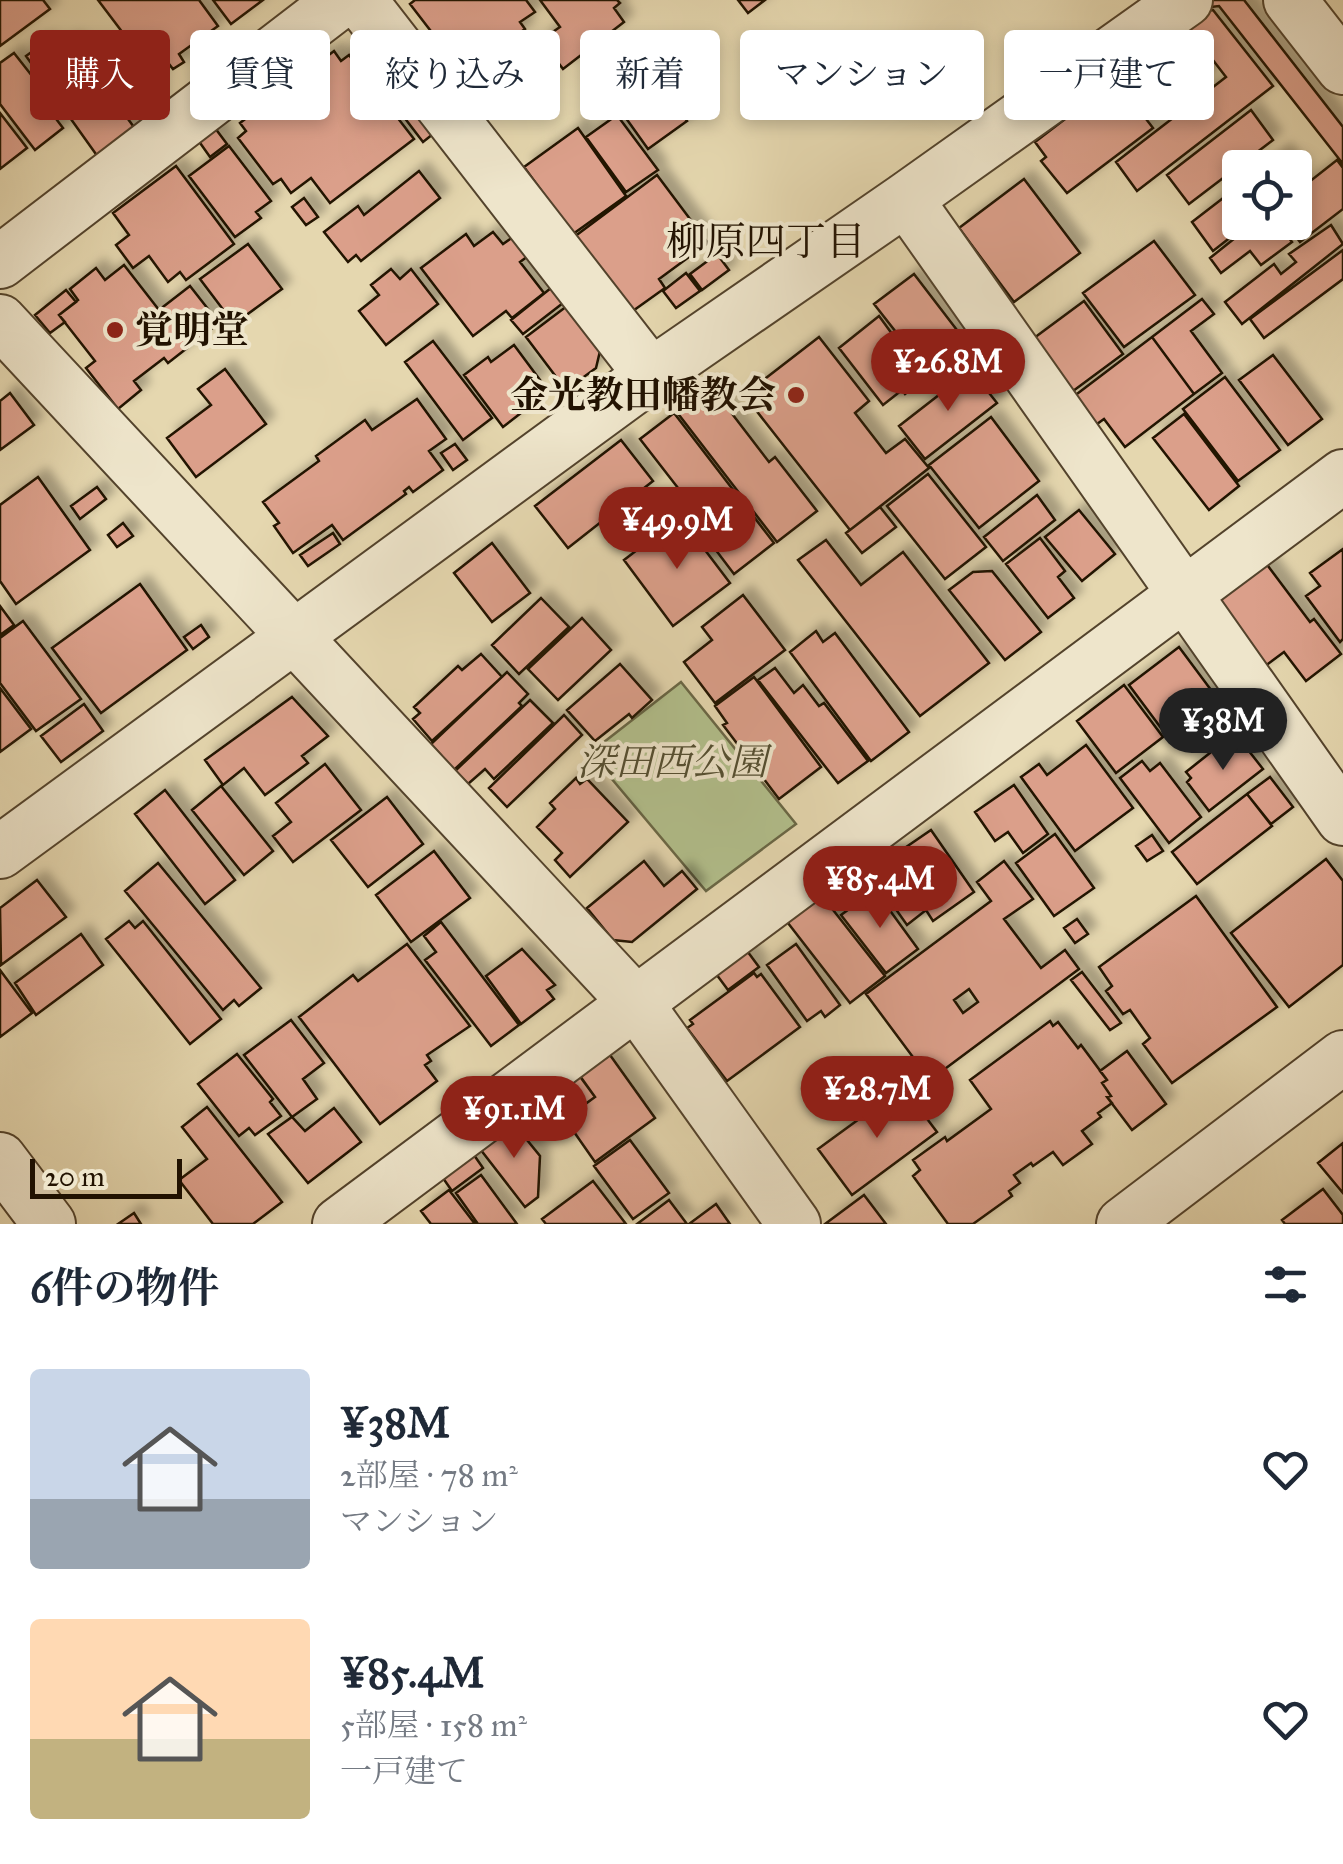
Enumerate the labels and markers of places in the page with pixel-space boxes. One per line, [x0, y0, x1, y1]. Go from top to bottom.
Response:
place label: 覚明堂 [135, 307, 249, 353]
marker: 覚明堂 [104, 319, 126, 341]
pin: ¥26.8M [867, 329, 1029, 414]
place label: 金光教田幡教会 [510, 372, 776, 418]
marker: 金光教田幡教会 [785, 384, 807, 406]
pin: ¥49.9M [596, 487, 758, 572]
pin: ¥38M [1164, 688, 1282, 773]
pin: ¥85.4M [799, 846, 961, 931]
pin: ¥28.7M [796, 1056, 958, 1141]
pin: ¥91.1M [433, 1076, 595, 1161]

